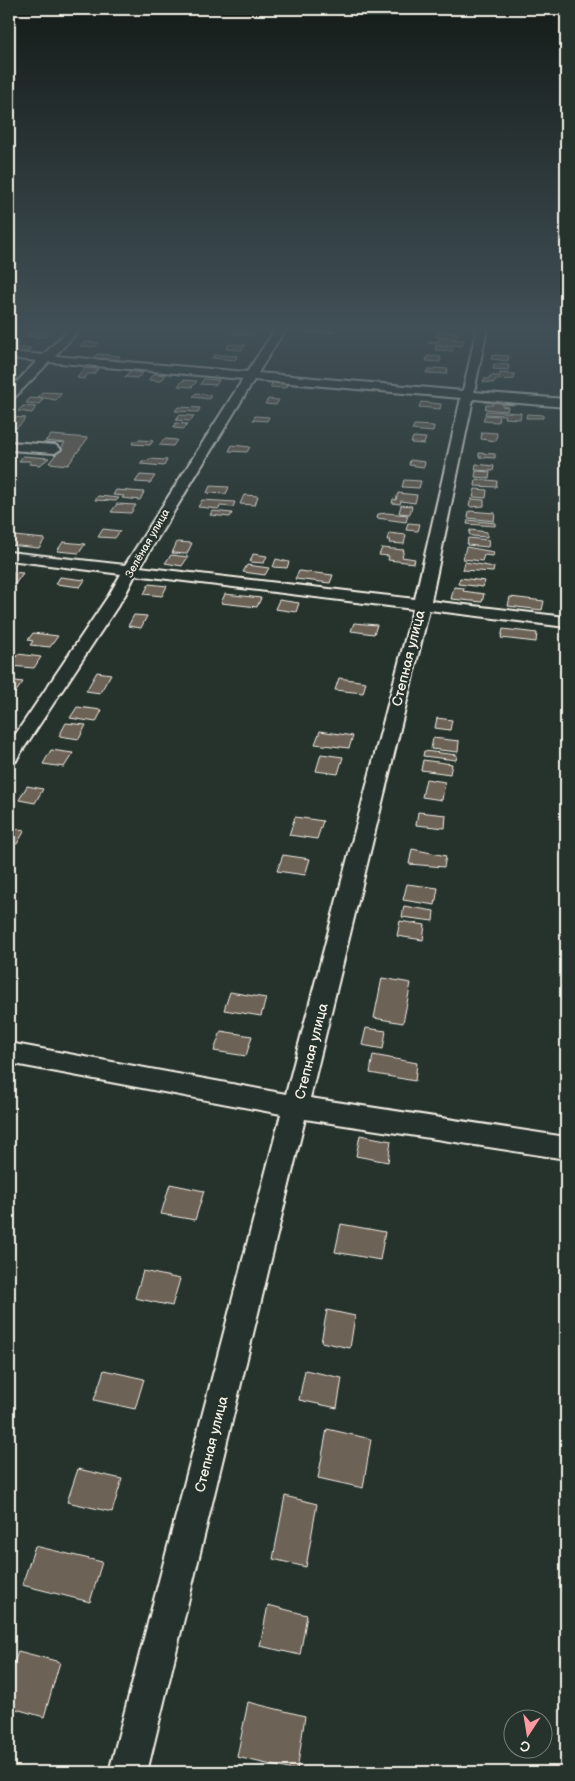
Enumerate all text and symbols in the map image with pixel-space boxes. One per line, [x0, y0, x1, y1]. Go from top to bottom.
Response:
street label: Зелёная улица [123, 506, 173, 580]
street label: Степная улица [388, 608, 429, 708]
street label: Степная улица [291, 1001, 332, 1101]
street label: Степная улица [191, 1394, 232, 1494]
north arrow [502, 1708, 552, 1758]
text: С [519, 1737, 532, 1756]

